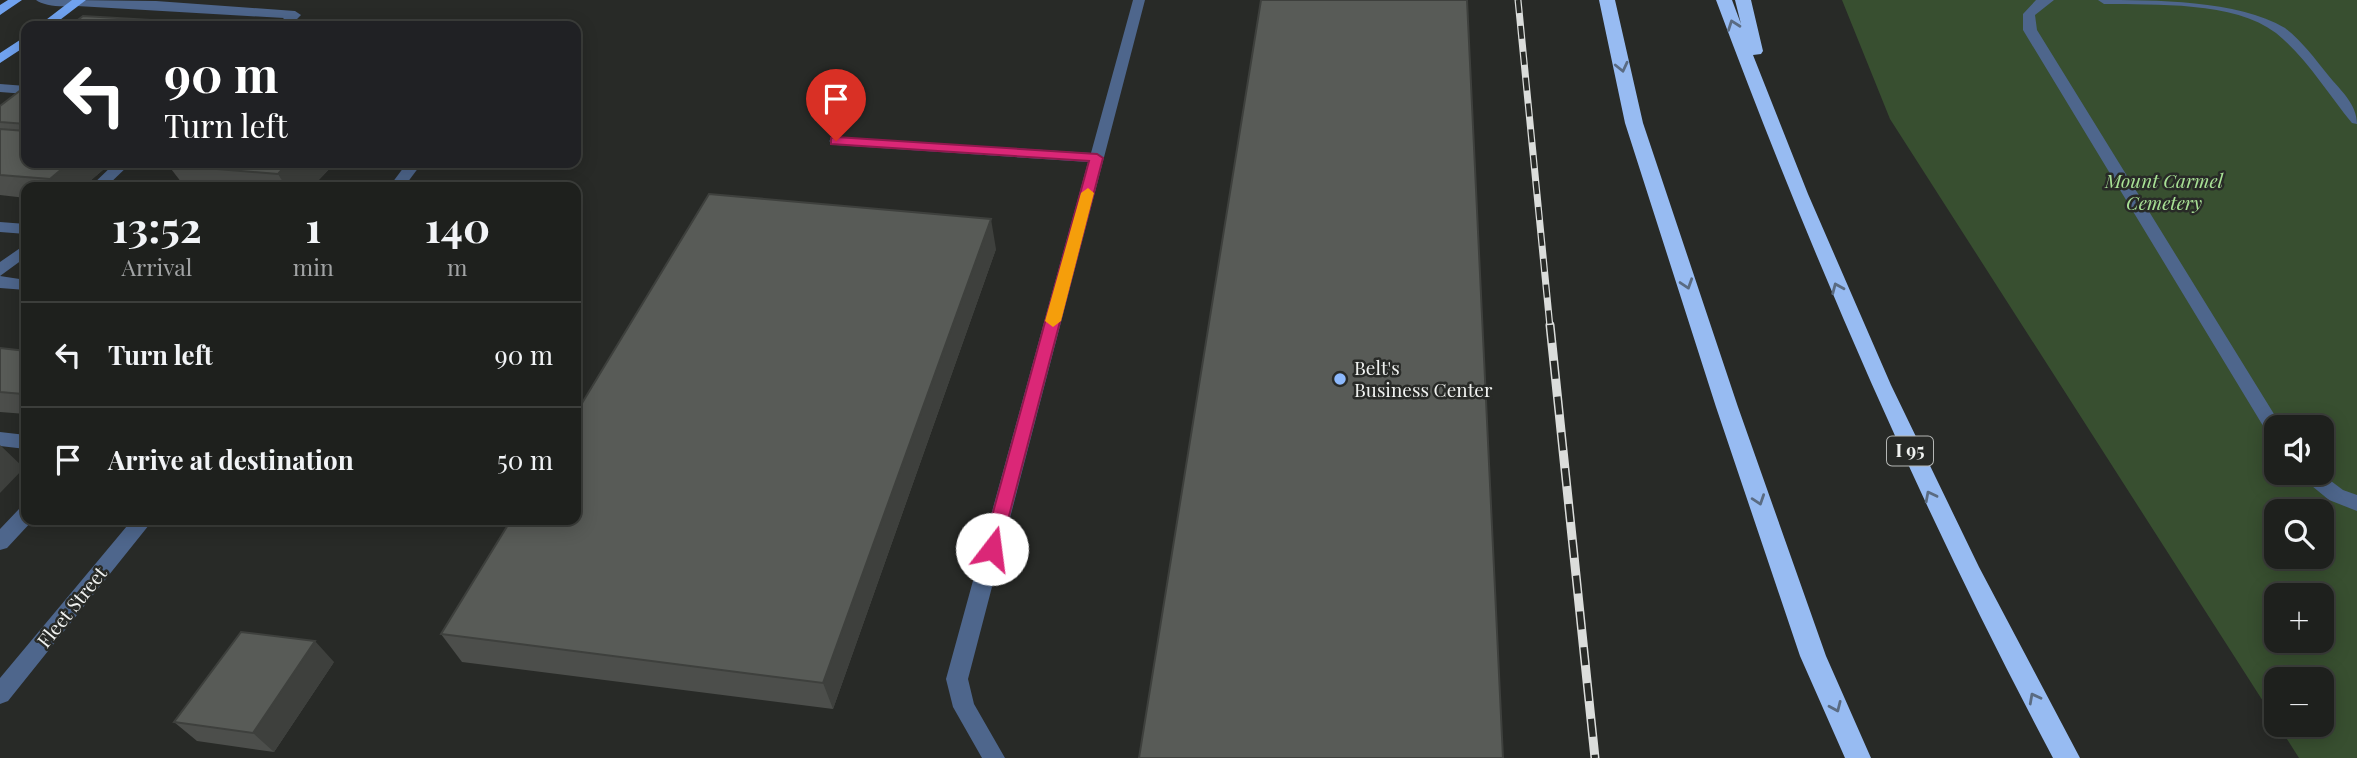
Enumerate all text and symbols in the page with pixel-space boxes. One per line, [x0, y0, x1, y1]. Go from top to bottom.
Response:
one-way arrow [1728, 19, 1742, 31]
text: 90 m [164, 40, 278, 105]
icon: left [49, 49, 140, 140]
one-way arrow [1613, 61, 1628, 73]
pin [806, 69, 866, 141]
icon: arrive [817, 80, 855, 118]
text: Turn left [164, 103, 288, 146]
park label: Mount Carmel Cemetery [2104, 167, 2224, 215]
text: 13:52 [112, 198, 202, 254]
text: 1 [305, 198, 321, 254]
text: 140 [425, 198, 490, 254]
text: Arrival [121, 251, 192, 282]
text: min [293, 251, 334, 282]
text: m [447, 251, 468, 282]
one-way arrow [1679, 278, 1693, 290]
one-way arrow [1831, 283, 1845, 295]
icon: left [49, 336, 87, 374]
text: Turn left [108, 337, 213, 372]
text: 90 m [495, 337, 553, 372]
place label: Belt's Business Center [1354, 354, 1493, 402]
marker: Belt's Business Center [1332, 371, 1348, 387]
map controls [2264, 415, 2334, 737]
button: sound [2264, 415, 2334, 485]
road number: I 95 [1887, 436, 1933, 466]
icon: arrive [49, 441, 87, 479]
text: Arrive at destination [108, 442, 354, 477]
text: 50 m [497, 442, 553, 477]
one-way arrow [1925, 490, 1939, 503]
one-way arrow [1751, 494, 1765, 506]
button: search [2264, 499, 2334, 569]
position arrow [955, 512, 1029, 586]
street label: Fleet Street [30, 560, 112, 652]
button: + [2264, 583, 2334, 653]
button: − [2264, 667, 2334, 737]
one-way arrow [2029, 693, 2042, 705]
one-way arrow [1827, 700, 1841, 712]

